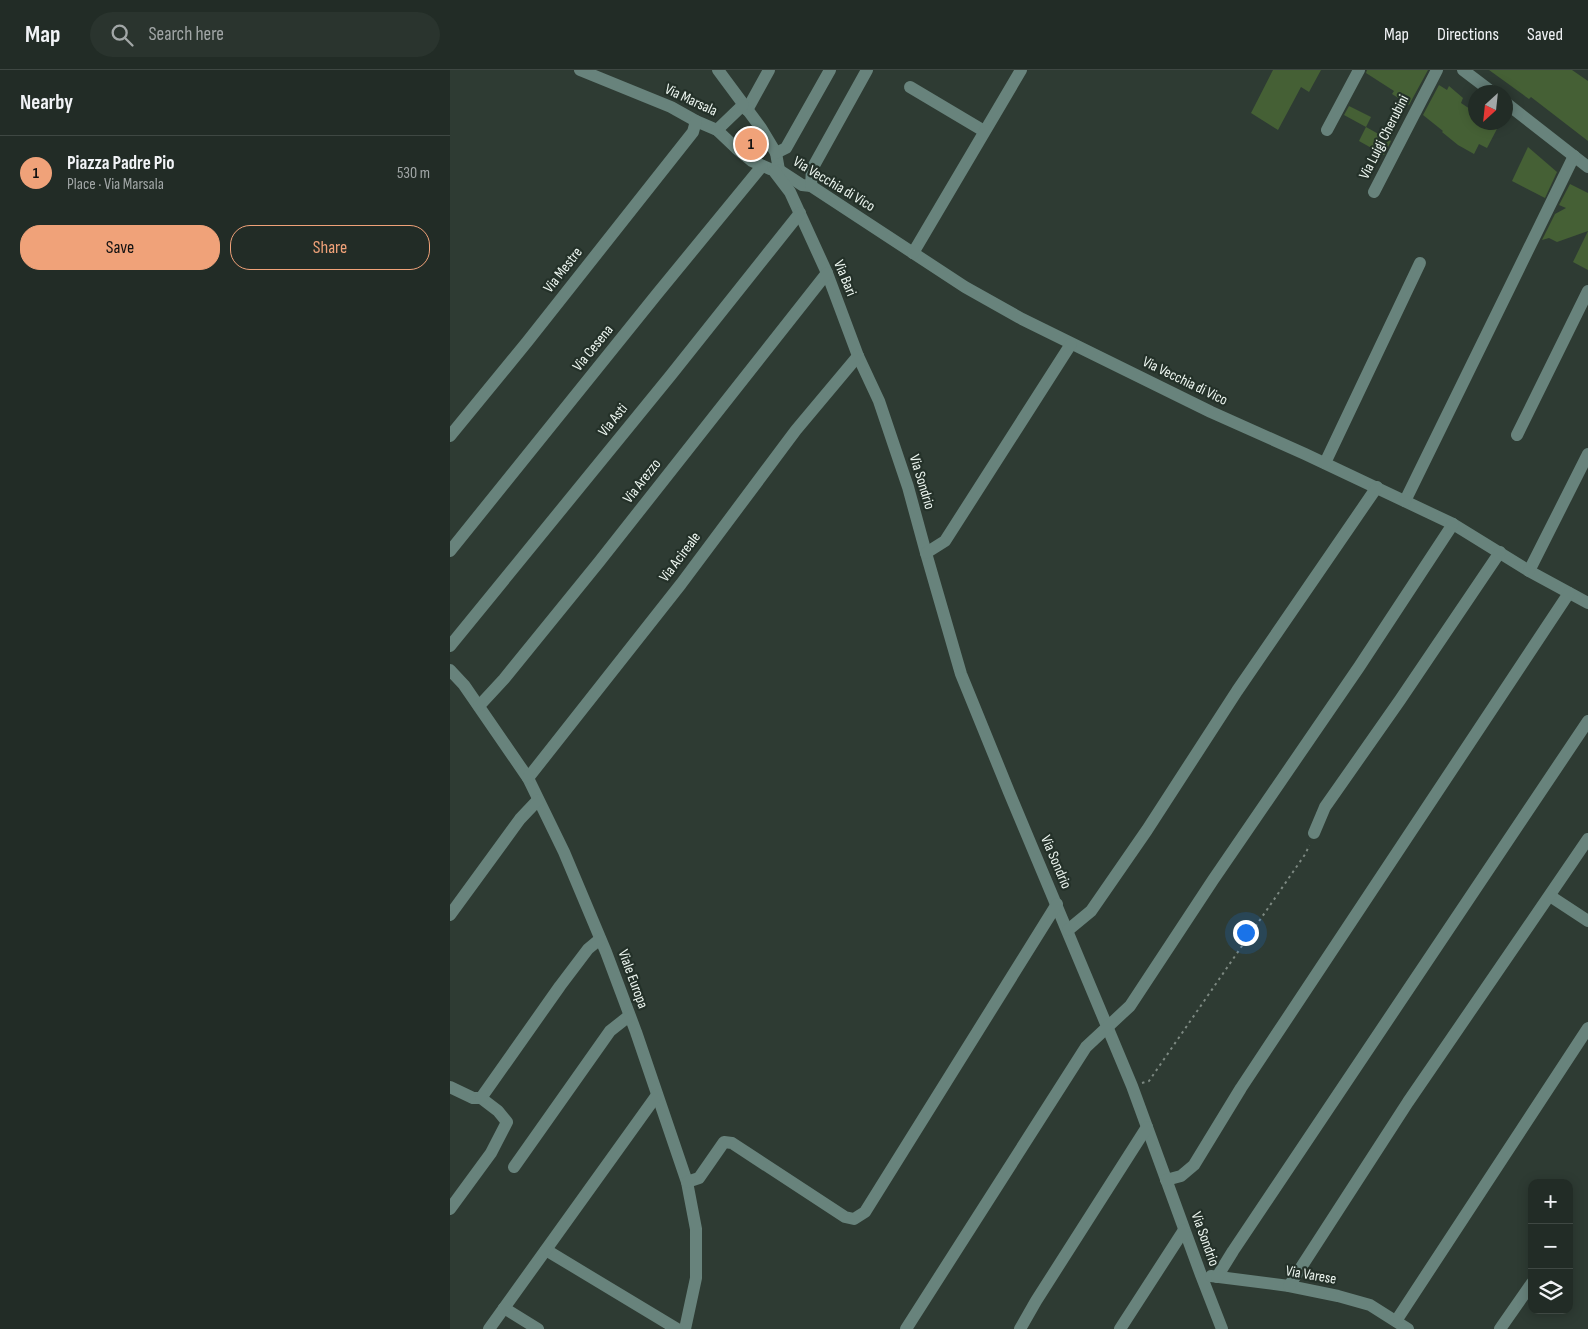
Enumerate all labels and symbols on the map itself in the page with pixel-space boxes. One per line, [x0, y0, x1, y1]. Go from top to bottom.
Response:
street label: Via Marsala [662, 80, 721, 121]
north arrow [1468, 85, 1513, 130]
street label: Via Luigi Cherubini [1355, 92, 1413, 182]
pin: 1 [735, 125, 767, 163]
street label: Via Vecchia di Vico [789, 152, 879, 216]
street label: Via Mestre [539, 243, 587, 297]
street label: Via Bari [829, 257, 861, 299]
street label: Via Cesena [568, 321, 618, 375]
street label: Via Vecchia di Vico [1139, 352, 1231, 410]
street label: Via Asti [594, 400, 632, 440]
street label: Via Sondrio [905, 452, 939, 512]
street label: Via Arezzo [619, 455, 665, 507]
street label: Via Acireale [655, 528, 705, 586]
street label: Via Sondrio [1036, 832, 1076, 892]
your location [1233, 920, 1259, 946]
street label: Viale Europa [614, 947, 652, 1011]
street label: Via Sondrio [1186, 1209, 1224, 1269]
street label: Via Varese [1284, 1261, 1338, 1289]

